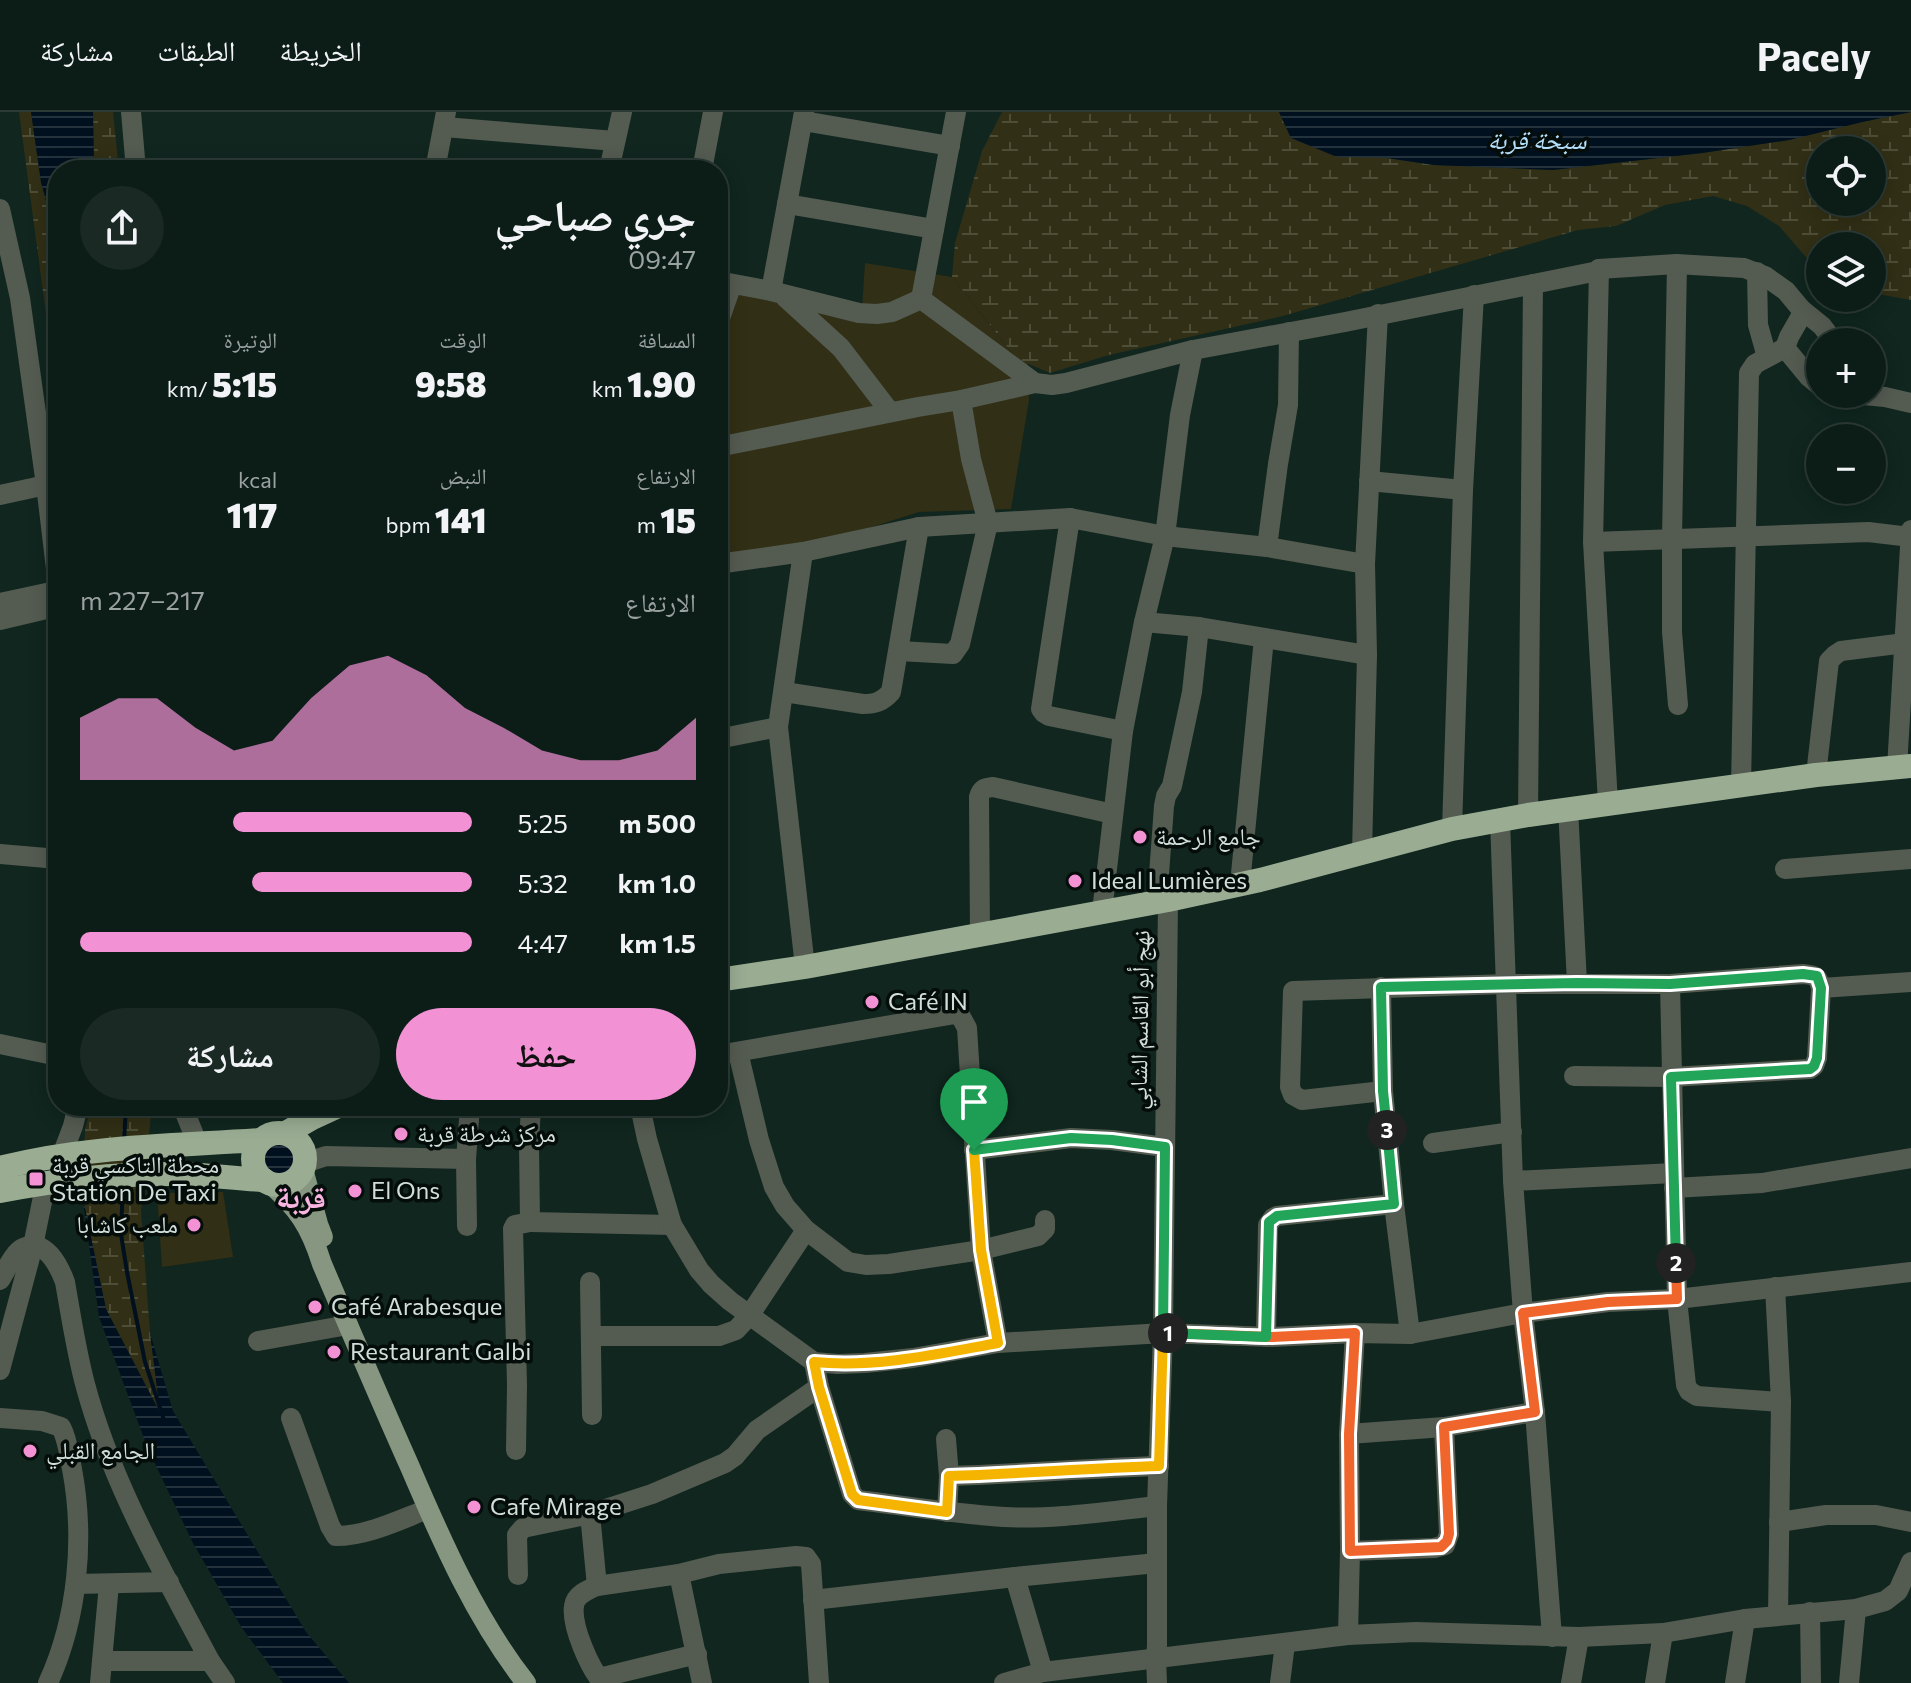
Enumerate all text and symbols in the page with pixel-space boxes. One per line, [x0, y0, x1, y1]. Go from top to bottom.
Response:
text: Pacely [1757, 32, 1871, 79]
text: مشاركة [40, 33, 114, 67]
text: الطبقات [158, 33, 235, 67]
text: الخريطة [279, 33, 362, 67]
water label: سبخة قربة [1487, 123, 1587, 155]
map controls [1806, 136, 1886, 504]
button: locate [1806, 136, 1886, 216]
button: share [80, 186, 164, 270]
text: جري صباحي [494, 186, 696, 240]
button: layers [1806, 232, 1886, 312]
text: 09:47 [628, 243, 696, 274]
text: الوتيرة [224, 326, 277, 353]
text: الوقت [439, 326, 487, 353]
text: المسافة [638, 326, 696, 353]
button: + [1806, 328, 1886, 408]
text: 5:15 [212, 362, 277, 404]
text: 9:58 [415, 362, 487, 404]
text: 1.90 [627, 362, 696, 404]
text: /km [167, 375, 212, 402]
text: km [592, 375, 627, 402]
button: − [1806, 424, 1886, 504]
text: النبض [440, 462, 487, 489]
text: الارتفاع [636, 462, 696, 489]
text: kcal [238, 466, 277, 493]
text: 117 [227, 493, 277, 535]
text: 141 [435, 498, 487, 540]
text: 15 [660, 498, 696, 540]
text: bpm [385, 511, 435, 538]
text: m [637, 511, 660, 538]
text: 217–227 m [80, 584, 205, 615]
text: الارتفاع [625, 586, 696, 617]
text: 5:25 [518, 807, 568, 838]
text: 500 m [619, 807, 696, 838]
place label: جامع الرحمة [1156, 821, 1261, 852]
marker: جامع الرحمة [1131, 828, 1149, 846]
place label: Ideal Lumières [1091, 865, 1247, 894]
text: 5:32 [518, 867, 568, 898]
text: 1.0 km [618, 867, 696, 898]
marker: Ideal Lumières [1066, 872, 1084, 890]
text: 4:47 [517, 927, 568, 958]
text: 1.5 km [620, 927, 696, 958]
street label: نهج أبو القاسم الشابي [1122, 930, 1161, 1110]
place label: Café IN [888, 986, 968, 1015]
marker: Café IN [863, 993, 881, 1011]
button: مشاركة [80, 1008, 380, 1100]
button: حفظ [396, 1008, 696, 1100]
pin [940, 1068, 1008, 1150]
icon: arrive [952, 1080, 996, 1124]
pin: 3 [1367, 1110, 1407, 1150]
text: 3 [1381, 1116, 1393, 1143]
place label: مركز شرطة قربة [417, 1118, 556, 1148]
marker: مركز شرطة قربة [392, 1125, 410, 1143]
place label: محطة التاكسي قربة Station De Taxi [52, 1149, 219, 1206]
marker: محطة التاكسي قربة Station De Taxi [27, 1170, 45, 1188]
district label: قربة [276, 1175, 326, 1215]
place label: El Ons [371, 1175, 440, 1204]
marker: El Ons [346, 1182, 364, 1200]
place label: ملعب كاشابا [76, 1209, 178, 1239]
marker: ملعب كاشابا [185, 1216, 203, 1234]
pin: 2 [1656, 1243, 1696, 1283]
text: 2 [1670, 1249, 1682, 1276]
place label: Café Arabesque [331, 1291, 502, 1320]
marker: Café Arabesque [306, 1298, 324, 1316]
pin: 1 [1148, 1313, 1188, 1353]
text: 1 [1163, 1319, 1173, 1346]
place label: Restaurant Galbi [350, 1336, 531, 1365]
marker: Restaurant Galbi [325, 1343, 343, 1361]
place label: الجامع القبلي [46, 1435, 155, 1470]
marker: الجامع القبلي [21, 1442, 39, 1460]
place label: Cafe Mirage [490, 1491, 622, 1520]
marker: Cafe Mirage [465, 1498, 483, 1516]

